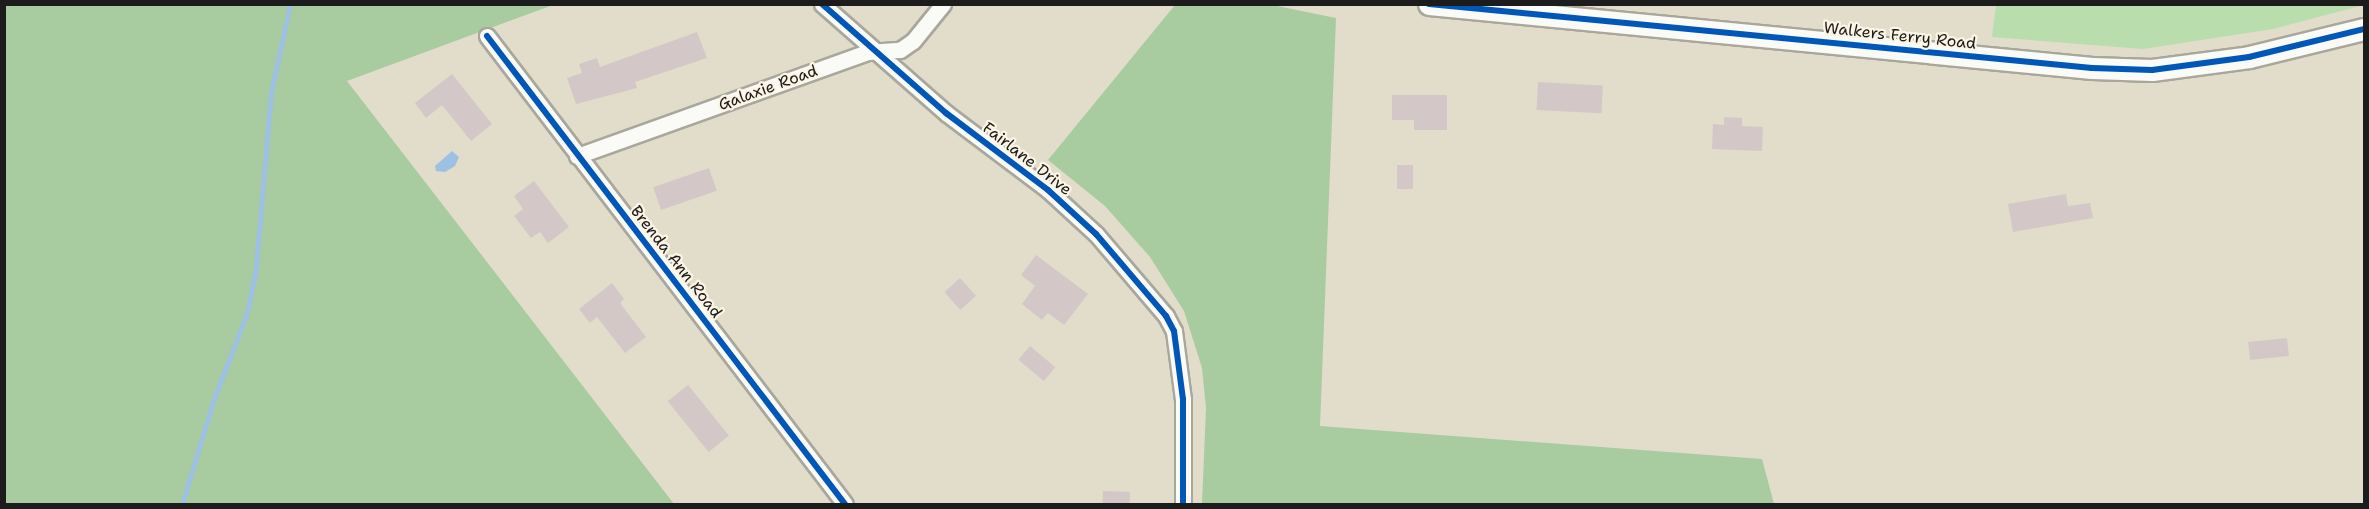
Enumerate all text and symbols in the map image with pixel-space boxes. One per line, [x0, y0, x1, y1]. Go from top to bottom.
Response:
street label: Walkers Ferry Road [1823, 18, 1977, 54]
street label: Galaxie Road [716, 61, 820, 115]
street label: Fairlane Drive [979, 118, 1075, 200]
street label: Brenda Ann Road [626, 202, 726, 322]

